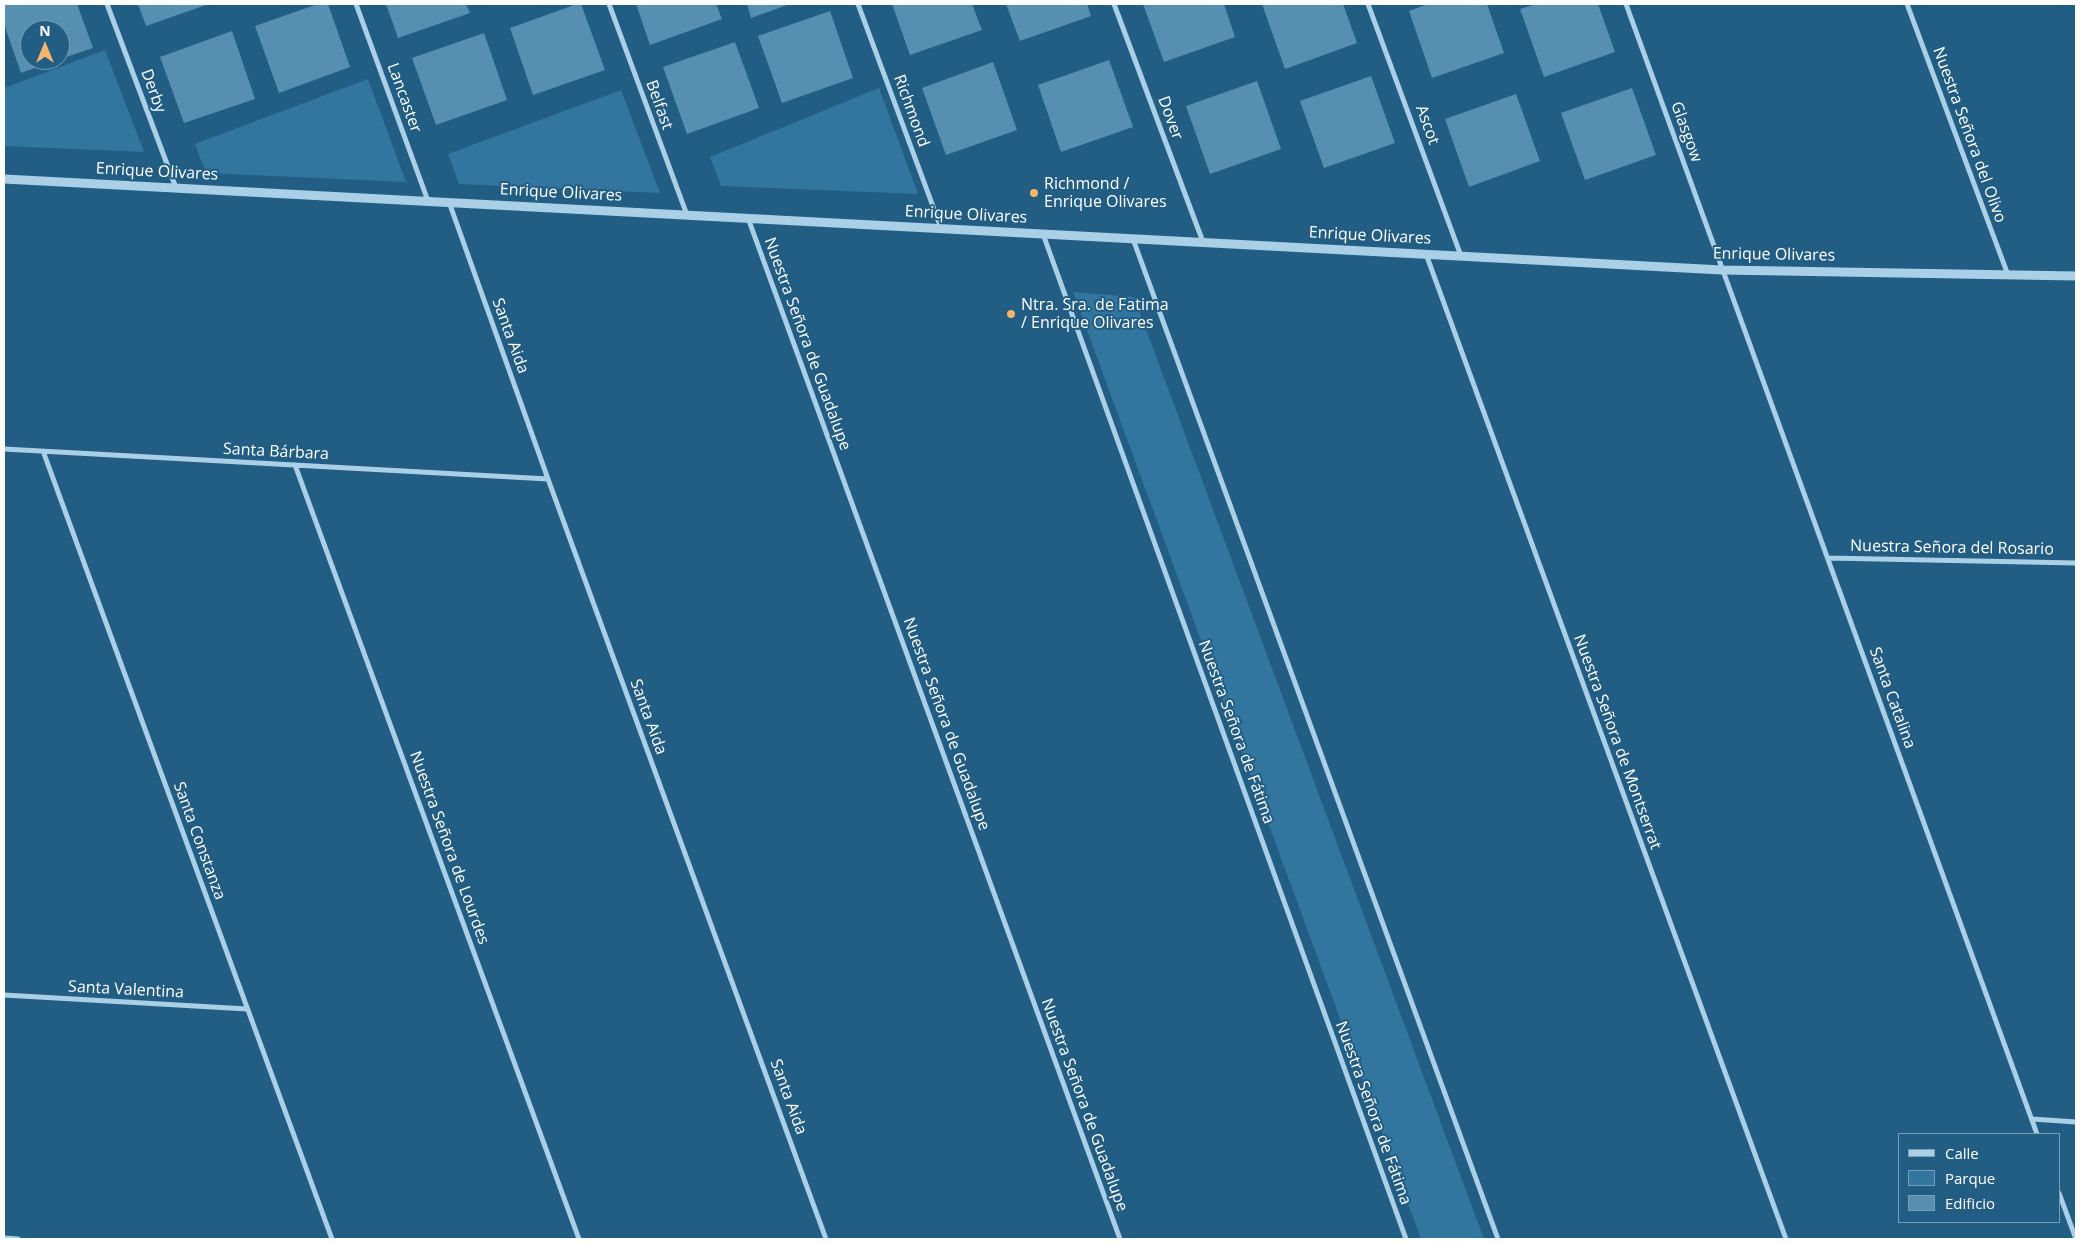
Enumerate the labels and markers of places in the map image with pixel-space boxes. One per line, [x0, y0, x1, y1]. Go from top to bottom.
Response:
place label: Richmond / Enrique Olivares [1044, 174, 1167, 212]
marker: Richmond / Enrique Olivares [1028, 187, 1040, 199]
place label: Ntra. Sra. de Fatima / Enrique Olivares [1021, 295, 1169, 333]
marker: Ntra. Sra. de Fatima / Enrique Olivares [1005, 308, 1017, 320]

